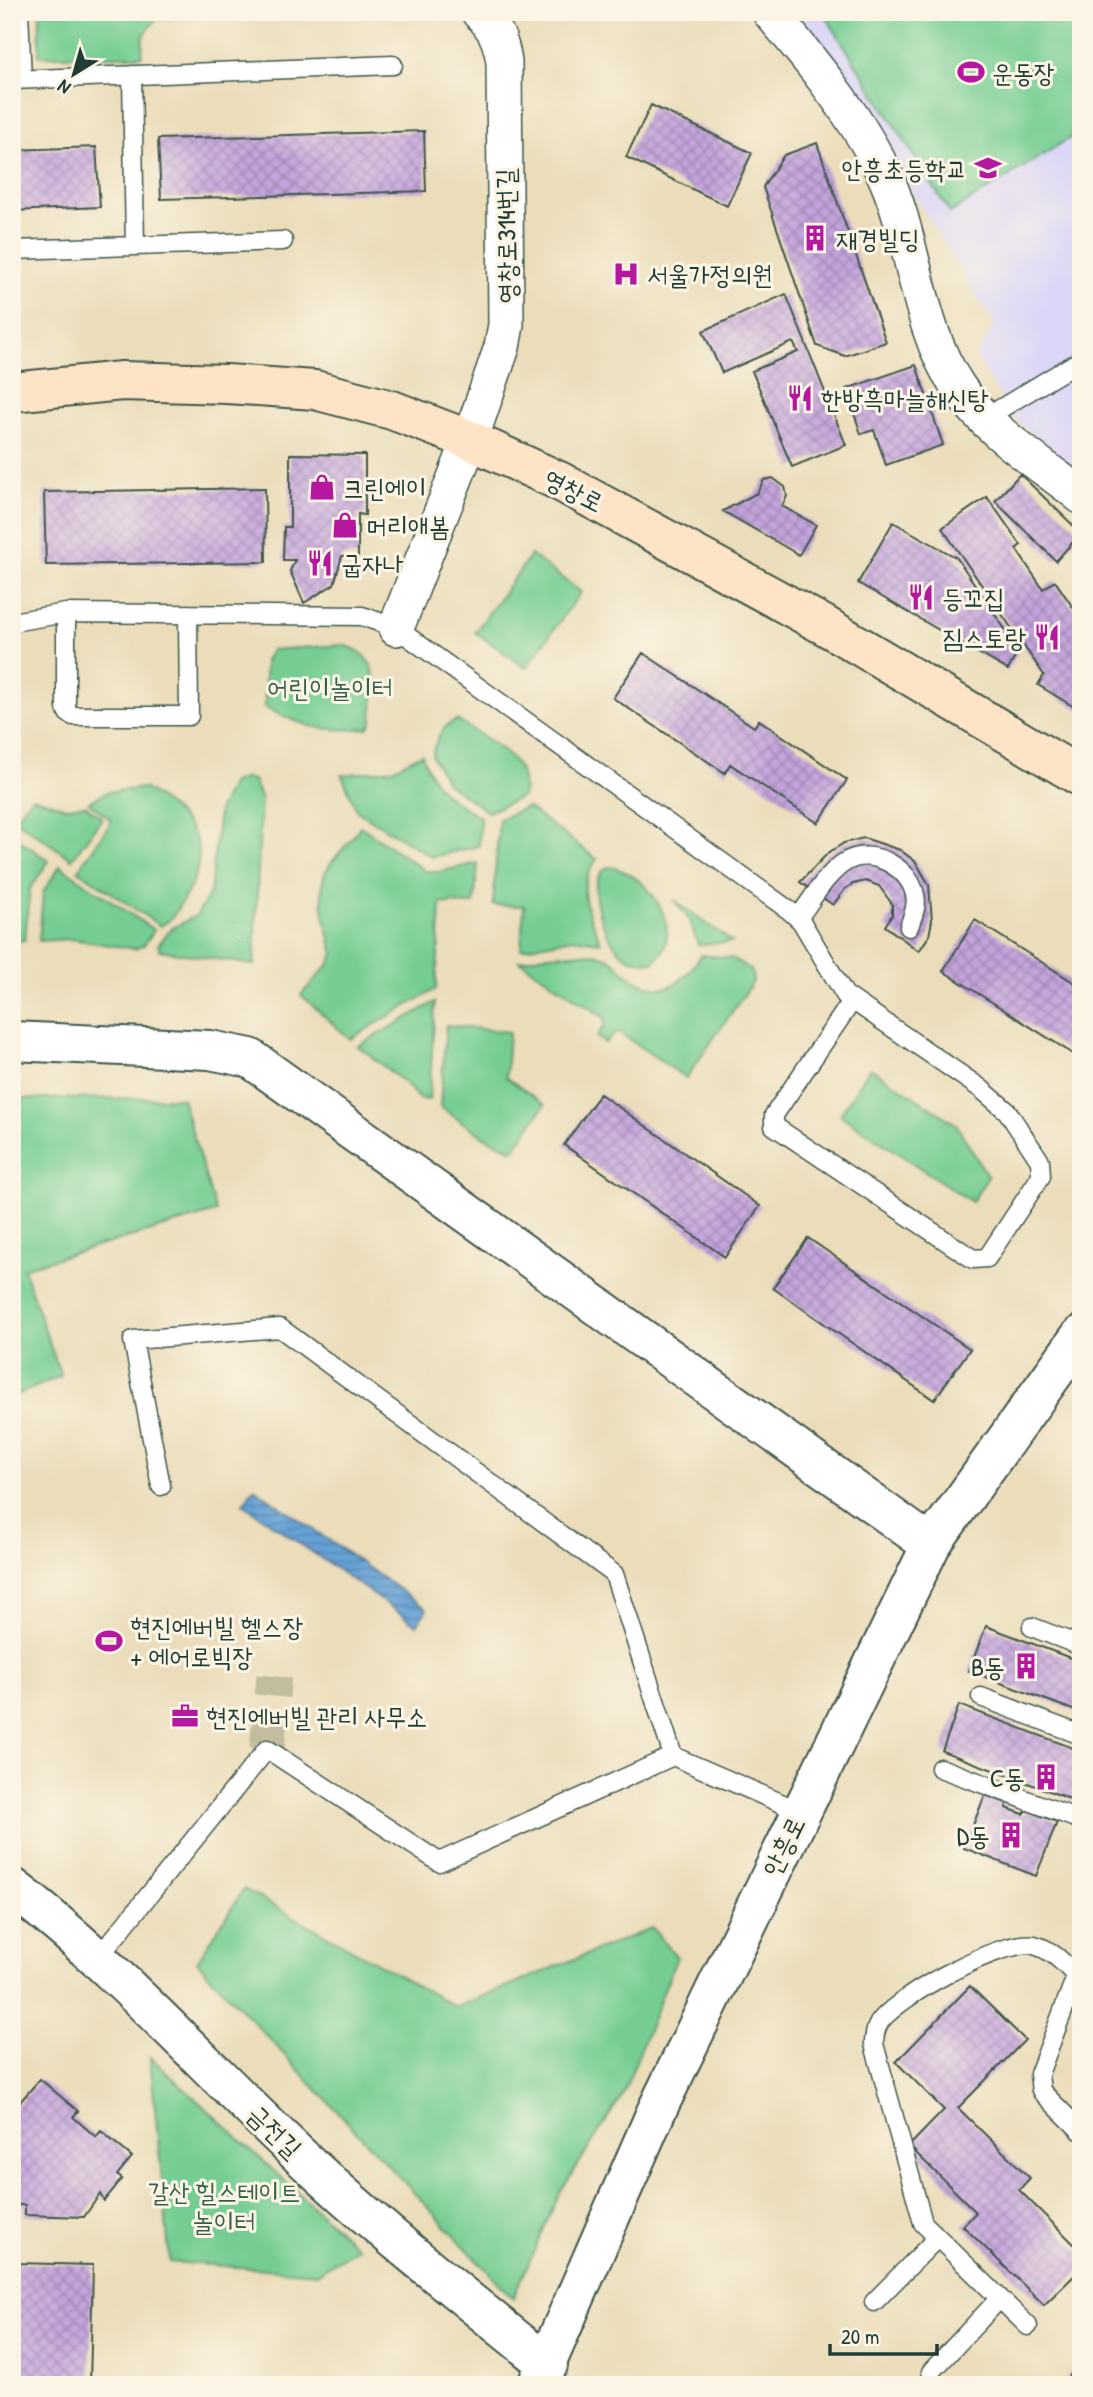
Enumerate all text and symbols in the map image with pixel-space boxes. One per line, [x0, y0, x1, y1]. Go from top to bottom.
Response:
north arrow [38, 38, 108, 108]
place label: 운동장 [992, 55, 1055, 90]
sports icon: 운동장 [956, 57, 986, 87]
text: N [52, 74, 76, 101]
place label: 안흥초등학교 [841, 151, 967, 186]
school or university icon: 안흥초등학교 [973, 153, 1003, 183]
street label: 영창로314번길 [487, 168, 525, 304]
place label: 재경빌딩 [836, 221, 920, 256]
building icon: 재경빌딩 [800, 223, 830, 253]
place label: 서울가정의원 [647, 257, 773, 292]
hospital icon: 서울가정의원 [611, 259, 641, 289]
place label: 한방흑마늘해신탕 [821, 381, 988, 416]
restaurant icon: 한방흑마늘해신탕 [785, 383, 815, 413]
street label: 영창로 [538, 460, 610, 520]
place label: 크린에이 [343, 470, 427, 505]
shop icon: 크린에이 [307, 472, 337, 502]
place label: 머리애봄 [366, 508, 450, 543]
shop icon: 머리애봄 [330, 510, 360, 540]
place label: 굽자나 [341, 546, 404, 581]
restaurant icon: 굽자나 [305, 548, 335, 578]
place label: 등꼬집 [942, 580, 1005, 615]
restaurant icon: 등꼬집 [906, 582, 936, 612]
place label: 짐스토랑 [942, 620, 1026, 655]
restaurant icon: 짐스토랑 [1032, 622, 1062, 652]
park label: 어린이놀이터 [267, 670, 393, 705]
place label: 현진에버빌 헬스장 + 에어로빅장 [130, 1609, 303, 1674]
sports icon: 현진에버빌 헬스장 + 에어로빅장 [94, 1626, 124, 1656]
place label: B동 [971, 1649, 1005, 1684]
building icon: B동 [1011, 1651, 1041, 1681]
place label: 현진에버빌 관리 사무소 [206, 1699, 427, 1734]
office icon: 현진에버빌 관리 사무소 [170, 1701, 200, 1731]
place label: C동 [990, 1760, 1025, 1795]
building icon: C동 [1031, 1762, 1061, 1792]
street label: 안흥로 [754, 1810, 812, 1882]
place label: D동 [957, 1818, 990, 1853]
building icon: D동 [996, 1820, 1026, 1850]
street label: 금전길 [240, 2097, 310, 2165]
park label: 갈산 힐스테이트 놀이터 [148, 2174, 300, 2239]
scale bar [830, 2313, 937, 2357]
text: 20 m [841, 2322, 879, 2351]

